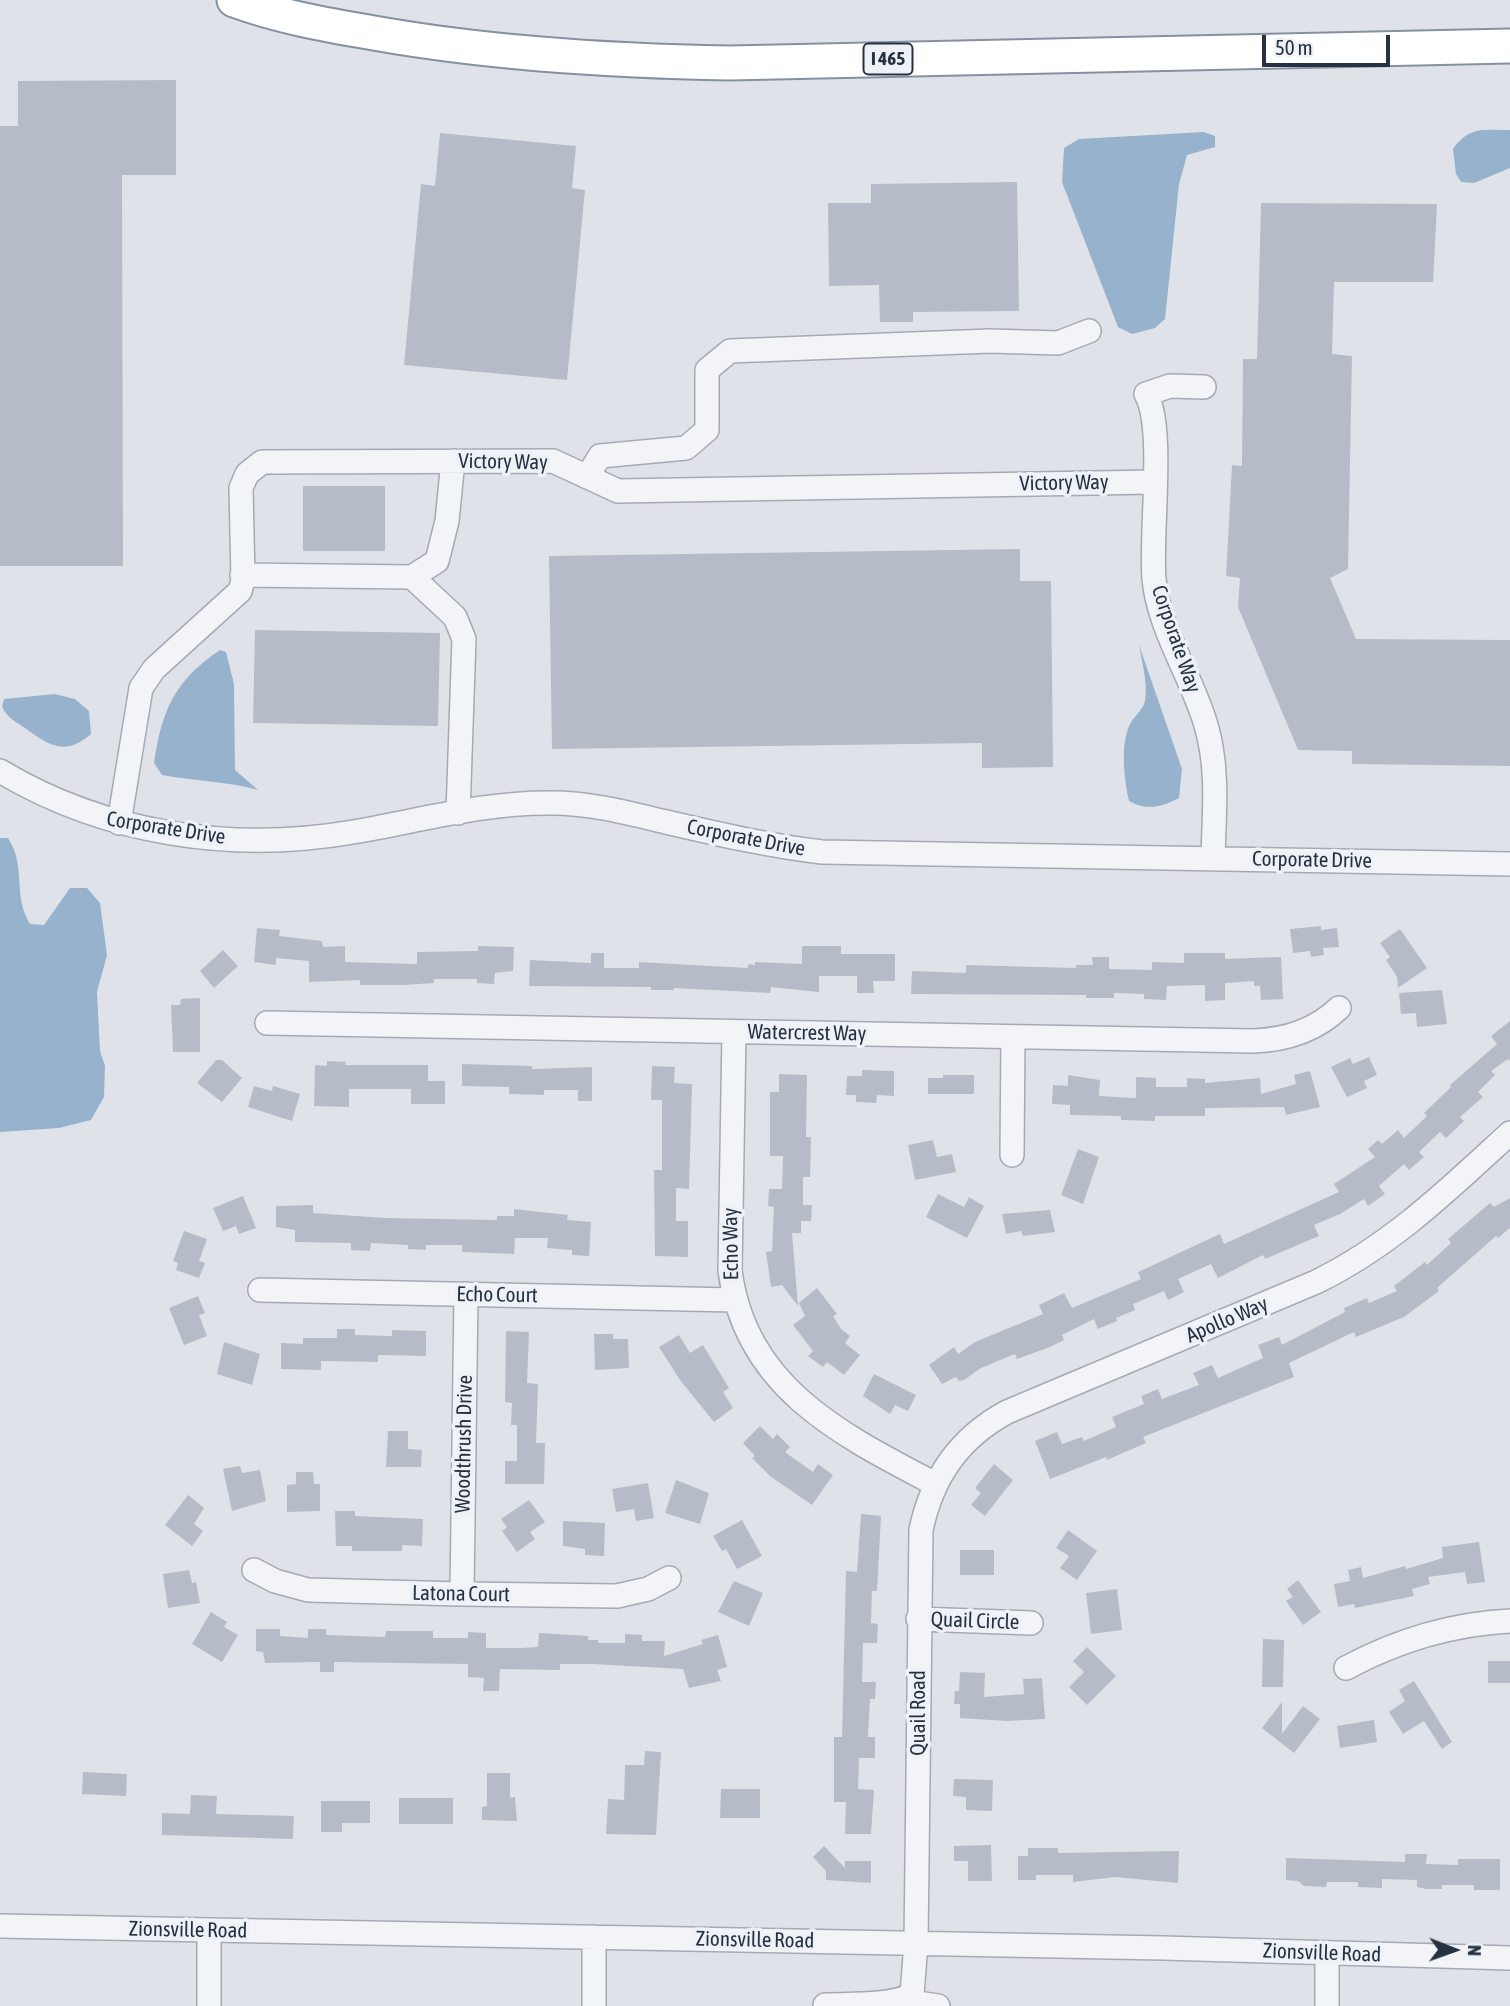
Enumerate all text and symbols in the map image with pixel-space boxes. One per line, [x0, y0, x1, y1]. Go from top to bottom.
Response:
scale bar [1265, 21, 1393, 65]
text: 50 m [1275, 35, 1313, 59]
road number: I 465 [864, 44, 912, 74]
street label: Victory Way [458, 449, 548, 475]
street label: Victory Way [1019, 470, 1109, 496]
street label: Corporate Way [1146, 582, 1206, 696]
street label: Corporate Drive [105, 806, 227, 850]
street label: Corporate Drive [685, 814, 807, 862]
street label: Corporate Drive [1252, 846, 1372, 874]
street label: Watercrest Way [747, 1019, 867, 1047]
street label: Echo Way [718, 1207, 744, 1281]
street label: Echo Court [456, 1282, 538, 1308]
street label: Apollo Way [1182, 1291, 1272, 1349]
street label: Woodthrush Drive [450, 1375, 478, 1513]
street label: Latona Court [412, 1581, 510, 1607]
street label: Quail Circle [930, 1607, 1020, 1635]
street label: Quail Road [905, 1670, 931, 1756]
north arrow [1419, 1915, 1489, 1985]
street label: Zionsville Road [128, 1916, 248, 1944]
street label: Zionsville Road [695, 1926, 815, 1954]
street label: Zionsville Road [1262, 1938, 1382, 1968]
text: N [1464, 1945, 1486, 1956]

